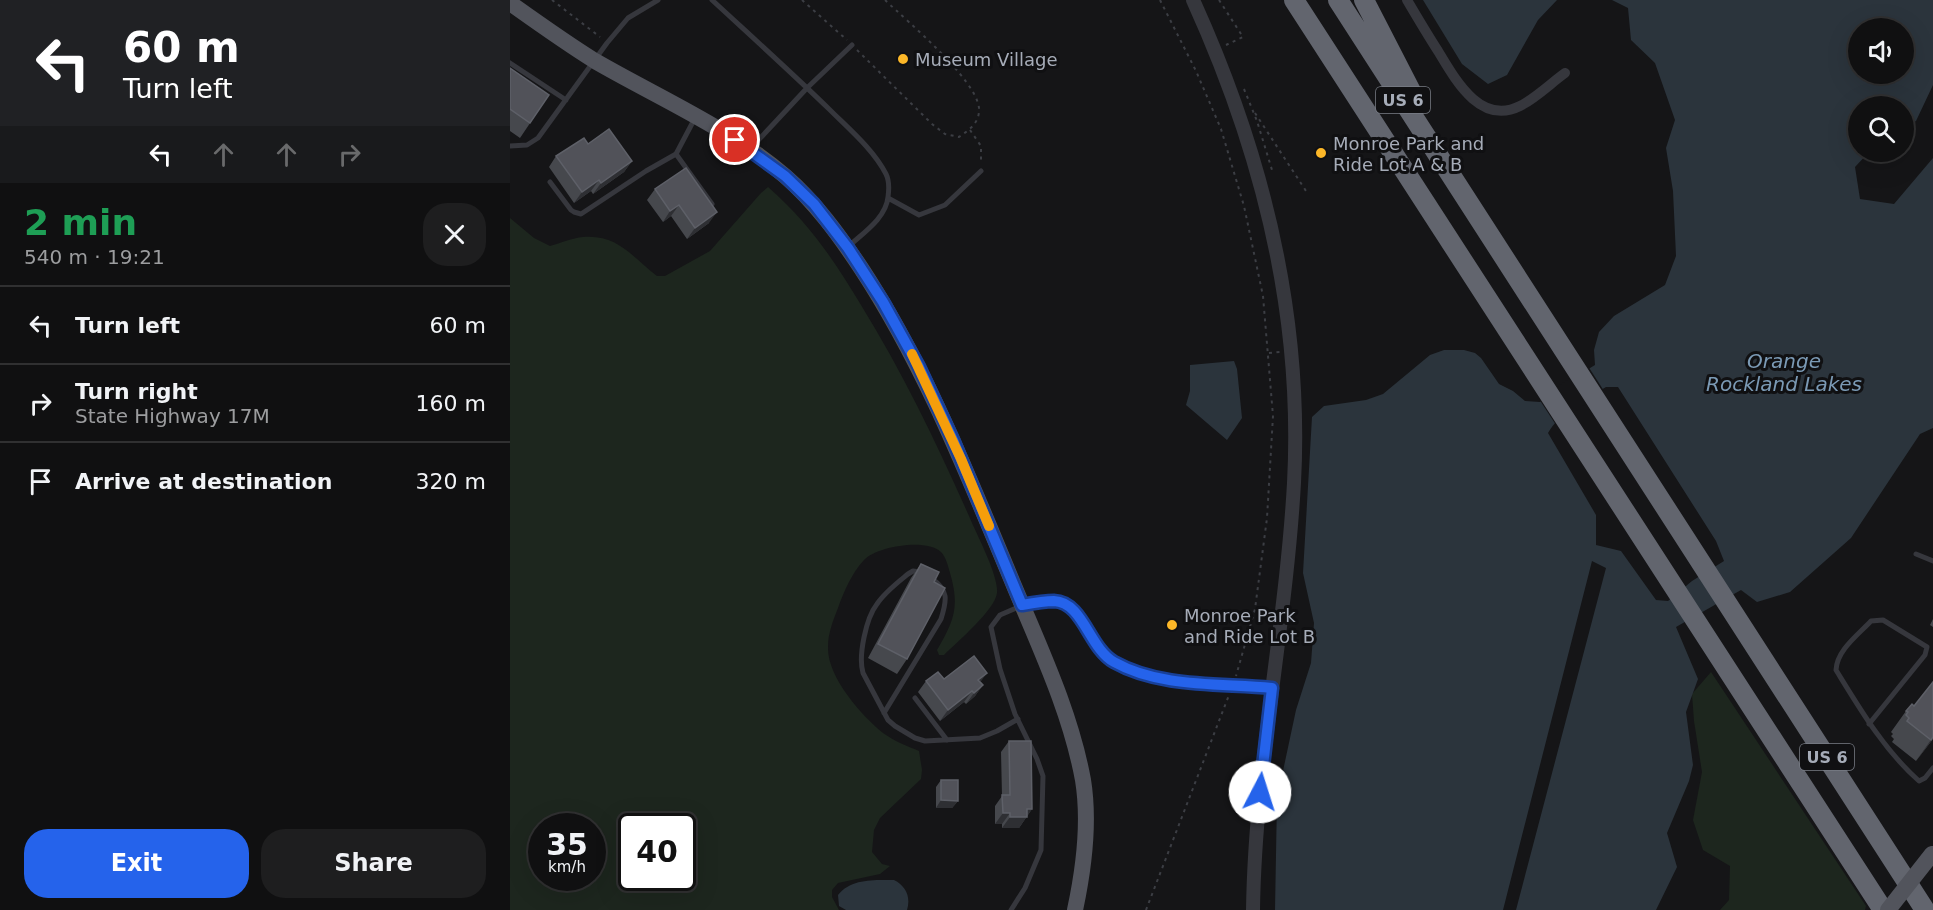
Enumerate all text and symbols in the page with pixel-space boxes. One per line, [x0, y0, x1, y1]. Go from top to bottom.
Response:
map controls [1848, 18, 1914, 162]
button: sound [1848, 18, 1914, 84]
text: 60 m [123, 23, 240, 72]
icon: left [24, 24, 102, 102]
place label: Museum Village [915, 49, 1058, 70]
marker: Museum Village [896, 52, 910, 66]
text: Turn left [123, 73, 233, 104]
road number: US 6 [1376, 87, 1430, 113]
button: search [1848, 96, 1914, 162]
pin [709, 114, 760, 165]
icon: arrive [718, 123, 751, 156]
place label: Monroe Park and Ride Lot A & B [1333, 133, 1484, 175]
icon: left [144, 138, 177, 171]
icon: ahead [207, 138, 240, 171]
icon: ahead [270, 138, 303, 171]
icon: right [333, 138, 366, 171]
marker: Monroe Park and Ride Lot A & B [1314, 146, 1328, 160]
text: 2 min [24, 202, 137, 243]
button: close [423, 203, 486, 266]
text: 540 m · 19:21 [24, 245, 165, 269]
icon: left [24, 309, 57, 342]
text: Turn left [75, 313, 180, 338]
text: 60 m [430, 313, 486, 338]
water label: Orange Rockland Lakes [1706, 349, 1862, 396]
text: Turn right [75, 379, 198, 404]
icon: right [24, 387, 57, 420]
text: 160 m [416, 391, 486, 416]
text: State Highway 17M [75, 404, 270, 428]
icon: arrive [24, 465, 57, 498]
text: Arrive at destination [75, 469, 332, 494]
text: 320 m [416, 469, 486, 494]
place label: Monroe Park and Ride Lot B [1184, 605, 1315, 647]
marker: Monroe Park and Ride Lot B [1165, 618, 1179, 632]
road number: US 6 [1800, 744, 1854, 770]
position arrow [1228, 760, 1292, 824]
speed limit sign: 40 [618, 813, 696, 891]
text: 35 [546, 827, 588, 862]
button: Exit [24, 829, 249, 898]
button: Share [261, 829, 486, 898]
text: km/h [548, 858, 586, 876]

